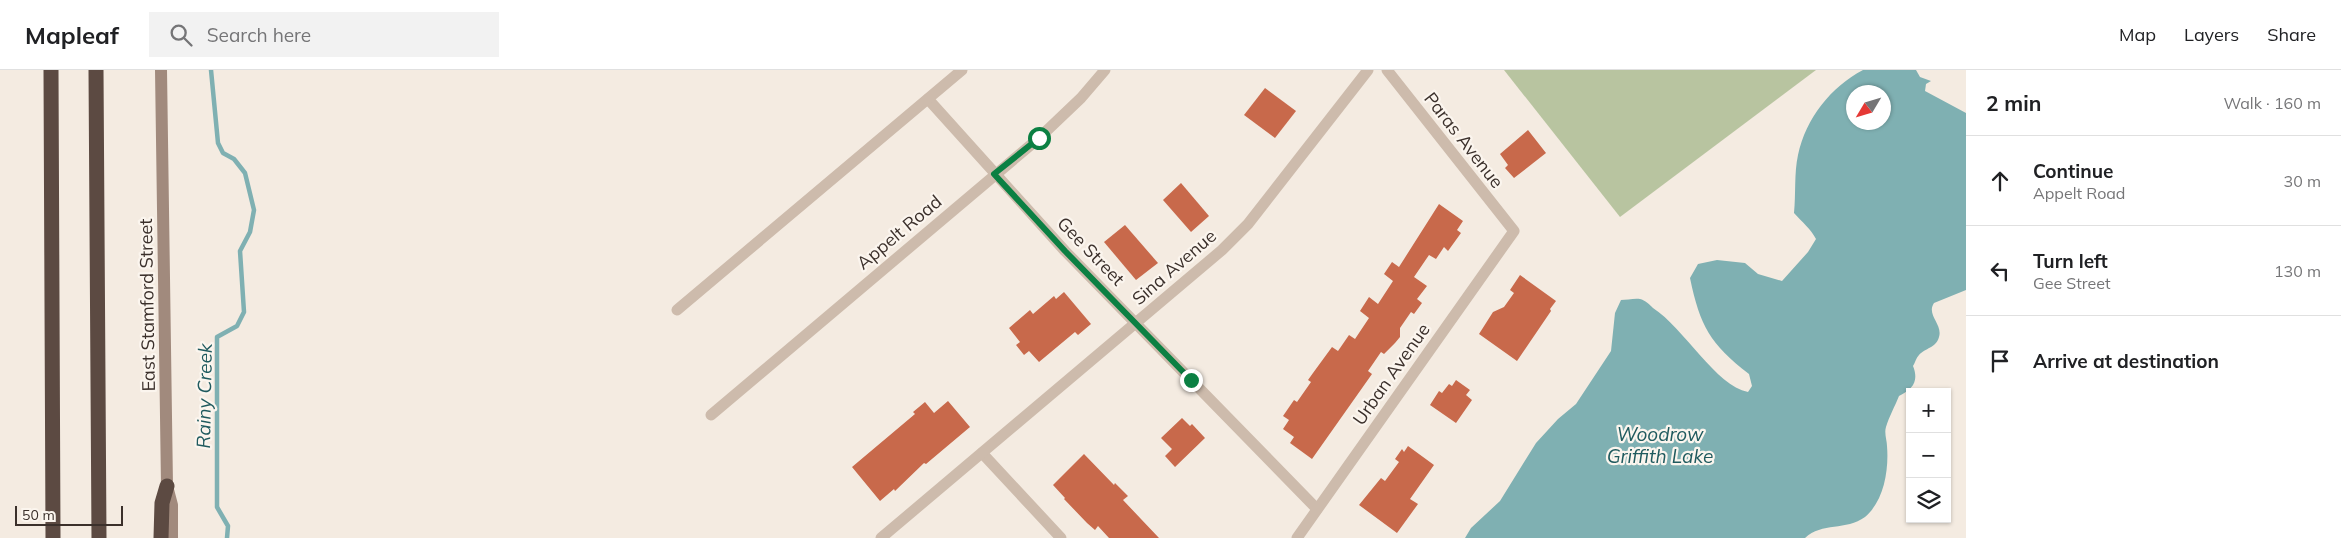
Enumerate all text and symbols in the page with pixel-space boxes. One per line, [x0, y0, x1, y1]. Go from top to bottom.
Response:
search box [149, 12, 499, 57]
text: Mapleaf [25, 20, 119, 50]
icon: search [167, 21, 195, 49]
text: Search here [207, 23, 311, 47]
text: Map [2119, 23, 2156, 46]
text: Layers [2184, 23, 2239, 46]
text: Share [2267, 23, 2316, 46]
north arrow [1846, 85, 1891, 130]
street label: Paras Avenue [1419, 87, 1509, 193]
text: 2 min [1986, 90, 2041, 116]
text: Walk · 160 m [2223, 93, 2321, 113]
route start [1028, 127, 1051, 150]
text: Continue [2033, 159, 2113, 183]
icon: ahead [1986, 167, 2014, 195]
text: 30 m [2284, 171, 2321, 191]
text: Appelt Road [2033, 183, 2125, 203]
street label: Appelt Road [852, 190, 946, 274]
street label: Gee Street [1052, 212, 1130, 290]
street label: East Stamford Street [134, 218, 160, 392]
street label: Sina Avenue [1127, 224, 1221, 310]
text: Turn left [2033, 249, 2108, 273]
icon: left [1986, 257, 2014, 285]
text: 130 m [2274, 261, 2321, 281]
text: Gee Street [2033, 273, 2111, 293]
street label: Urban Avenue [1347, 319, 1435, 429]
water label: Rainy Creek [191, 342, 217, 449]
icon: arrive [1986, 347, 2014, 375]
text: Arrive at destination [2033, 349, 2219, 373]
route end [1180, 369, 1203, 392]
map controls [1906, 388, 1951, 523]
button: + [1906, 388, 1951, 433]
water label: Woodrow Griffith Lake [1607, 422, 1713, 468]
button: − [1906, 433, 1951, 478]
button: layers [1906, 478, 1951, 523]
scale bar [15, 503, 122, 526]
text: 50 m [22, 506, 55, 524]

